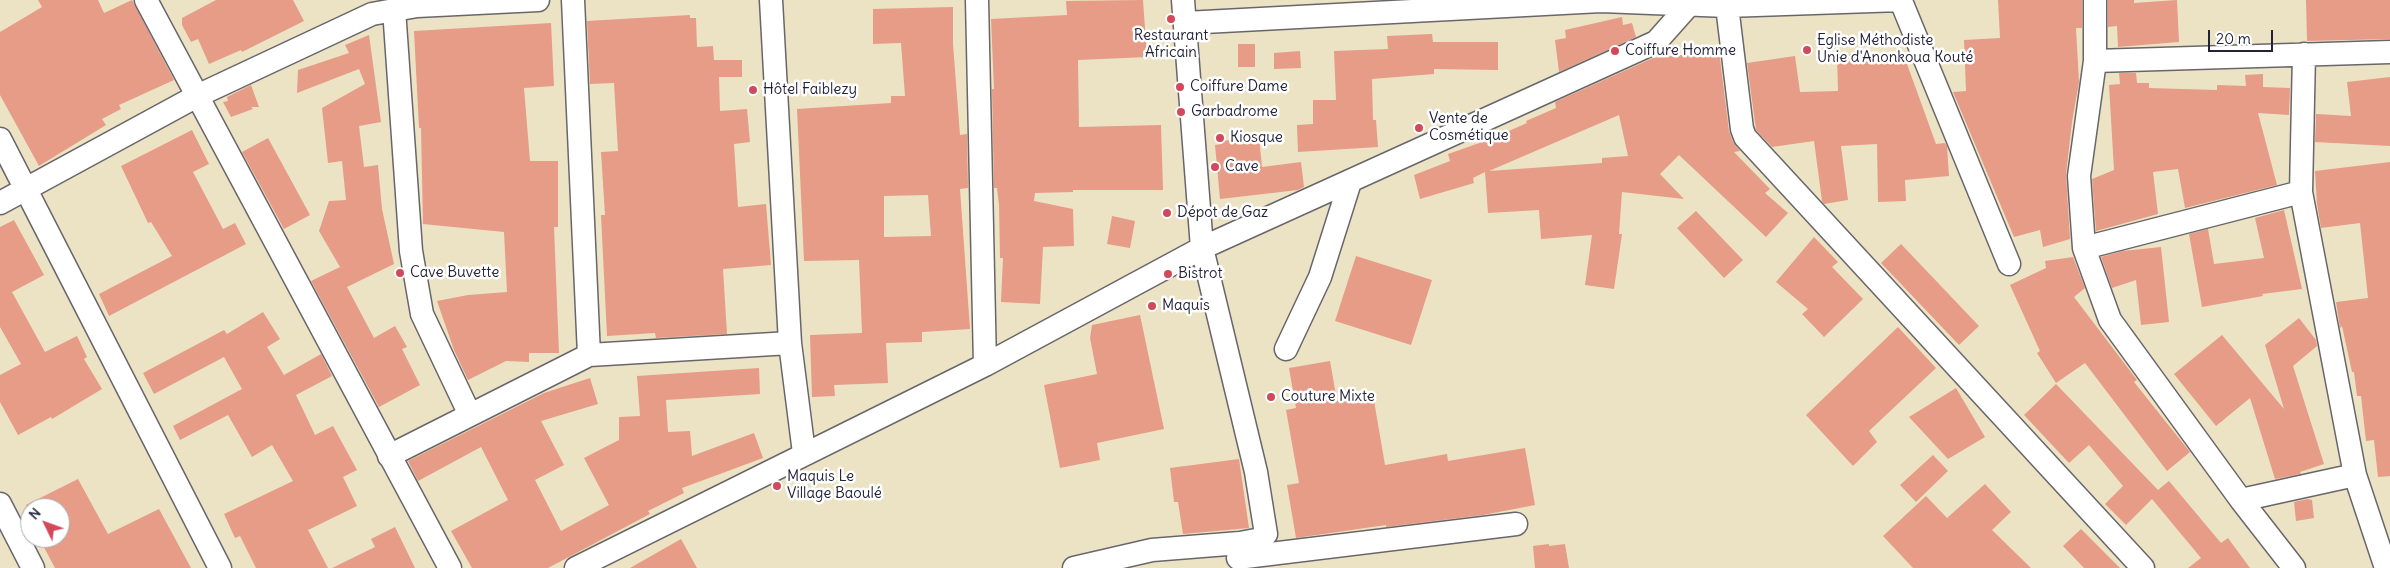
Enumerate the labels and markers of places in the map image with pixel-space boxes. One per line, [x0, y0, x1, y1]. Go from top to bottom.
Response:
marker: Restaurant Africain [1165, 13, 1177, 25]
place label: Restaurant Africain [1134, 27, 1208, 62]
place label: Eglise Méthodiste Unie d'Anonkoua Kouté [1817, 32, 1973, 67]
place label: Coiffure Homme [1625, 42, 1736, 60]
marker: Eglise Méthodiste Unie d'Anonkoua Kouté [1801, 44, 1813, 56]
marker: Coiffure Homme [1609, 45, 1621, 57]
place label: Coiffure Dame [1190, 78, 1288, 96]
place label: Hôtel Faiblezy [763, 81, 857, 99]
marker: Coiffure Dame [1174, 81, 1186, 93]
marker: Hôtel Faiblezy [747, 84, 759, 96]
place label: Garbadrome [1191, 103, 1278, 121]
marker: Garbadrome [1175, 106, 1187, 118]
place label: Vente de Cosmétique [1429, 110, 1509, 145]
marker: Vente de Cosmétique [1413, 122, 1425, 134]
place label: Kiosque [1230, 129, 1283, 147]
marker: Kiosque [1214, 132, 1226, 144]
place label: Cave [1225, 158, 1259, 176]
marker: Cave [1209, 161, 1221, 173]
place label: Dépot de Gaz [1177, 204, 1268, 222]
marker: Dépot de Gaz [1161, 207, 1173, 219]
place label: Cave Buvette [410, 264, 499, 282]
place label: Bistrot [1178, 265, 1222, 283]
marker: Cave Buvette [394, 267, 406, 279]
marker: Bistrot [1162, 268, 1174, 280]
place label: Maquis [1162, 297, 1210, 315]
marker: Maquis [1146, 300, 1158, 312]
place label: Couture Mixte [1281, 388, 1375, 406]
marker: Couture Mixte [1265, 391, 1277, 403]
place label: Maquis Le Village Baoulé [787, 468, 882, 503]
marker: Maquis Le Village Baoulé [771, 480, 783, 492]

